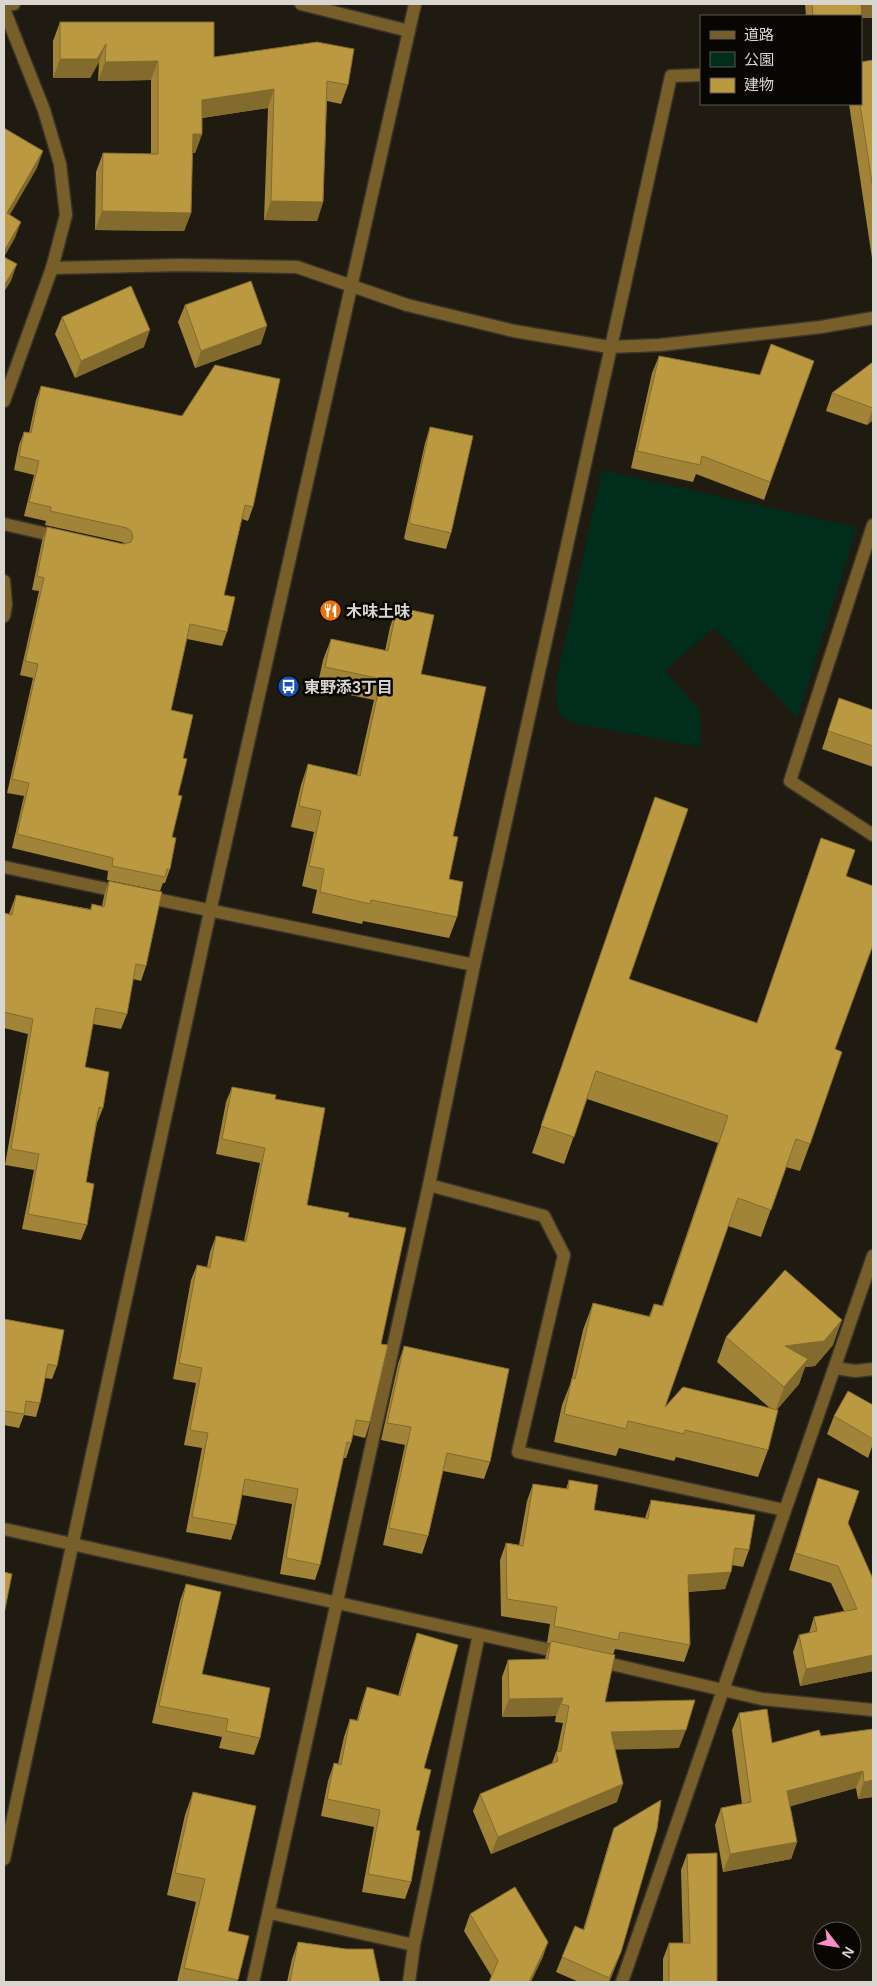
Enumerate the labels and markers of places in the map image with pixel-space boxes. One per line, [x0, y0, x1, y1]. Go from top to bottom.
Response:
restaurant icon: 木味土味 [318, 599, 342, 623]
place label: 木味土味 [346, 603, 410, 620]
bus stop icon: 東野添3丁目 [276, 675, 300, 699]
place label: 東野添3丁目 [304, 679, 393, 696]

